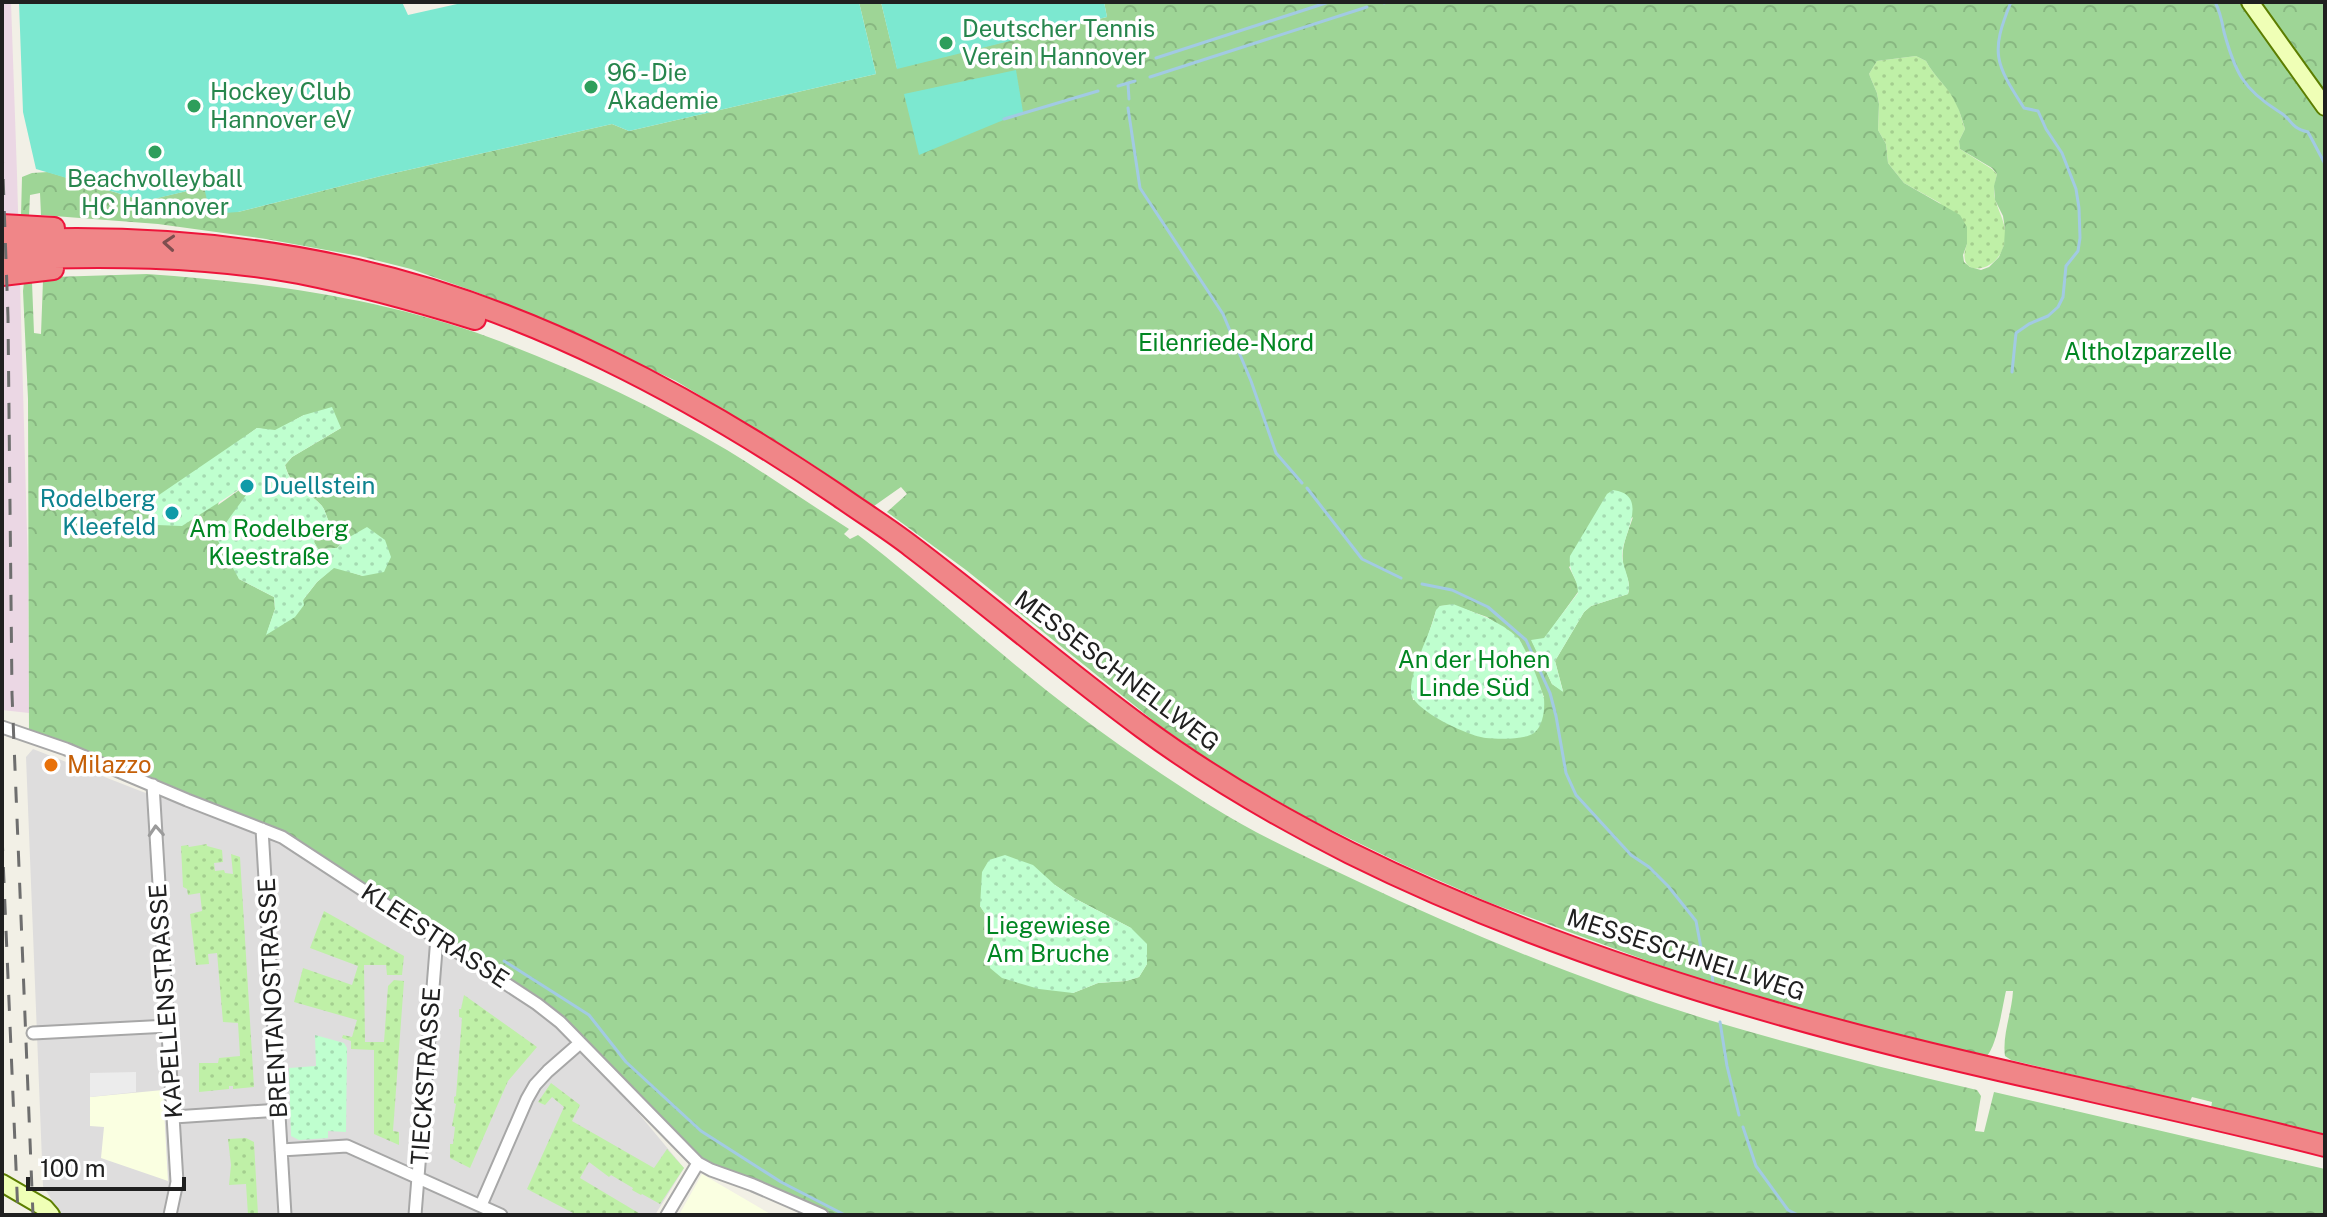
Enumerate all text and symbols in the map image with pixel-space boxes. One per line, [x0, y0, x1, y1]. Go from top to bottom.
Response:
place label: Deutscher Tennis Verein Hannover [962, 14, 1155, 70]
marker: Deutscher Tennis Verein Hannover [937, 34, 955, 52]
place label: 96 - Die Akademie [607, 58, 719, 114]
place label: Hockey Club Hannover eV [210, 77, 352, 133]
marker: 96 - Die Akademie [582, 78, 600, 96]
marker: Hockey Club Hannover eV [185, 97, 203, 115]
marker: Beachvolleyball HC Hannover [146, 143, 164, 161]
place label: Beachvolleyball HC Hannover [67, 164, 243, 220]
one-way arrow [162, 235, 175, 252]
park label: Eilenriede-Nord [1138, 328, 1314, 356]
park label: Altholzparzelle [2064, 337, 2232, 365]
place label: Duellstein [263, 471, 375, 499]
marker: Duellstein [238, 477, 256, 495]
place label: Rodelberg Kleefeld [40, 484, 156, 540]
marker: Rodelberg Kleefeld [163, 504, 181, 522]
park label: Am Rodelberg Kleestraße [189, 514, 349, 570]
street label: MESSESCHNELLWEG [1010, 584, 1225, 756]
park label: An der Hohen Linde Süd [1398, 645, 1550, 701]
place label: Milazzo [67, 750, 152, 778]
marker: Milazzo [42, 756, 60, 774]
one-way arrow [148, 824, 165, 837]
street label: BRENTANOSTRASSE [252, 877, 292, 1119]
street label: KLEESTRASSE [356, 877, 515, 993]
street label: KAPELLENSTRASSE [143, 883, 187, 1119]
street label: MESSESCHNELLWEG [1564, 902, 1809, 1006]
park label: Liegewiese Am Bruche [985, 911, 1111, 967]
street label: TIECKSTRASSE [405, 986, 445, 1166]
scale bar [28, 1141, 184, 1191]
text: 100 m [40, 1154, 106, 1182]

